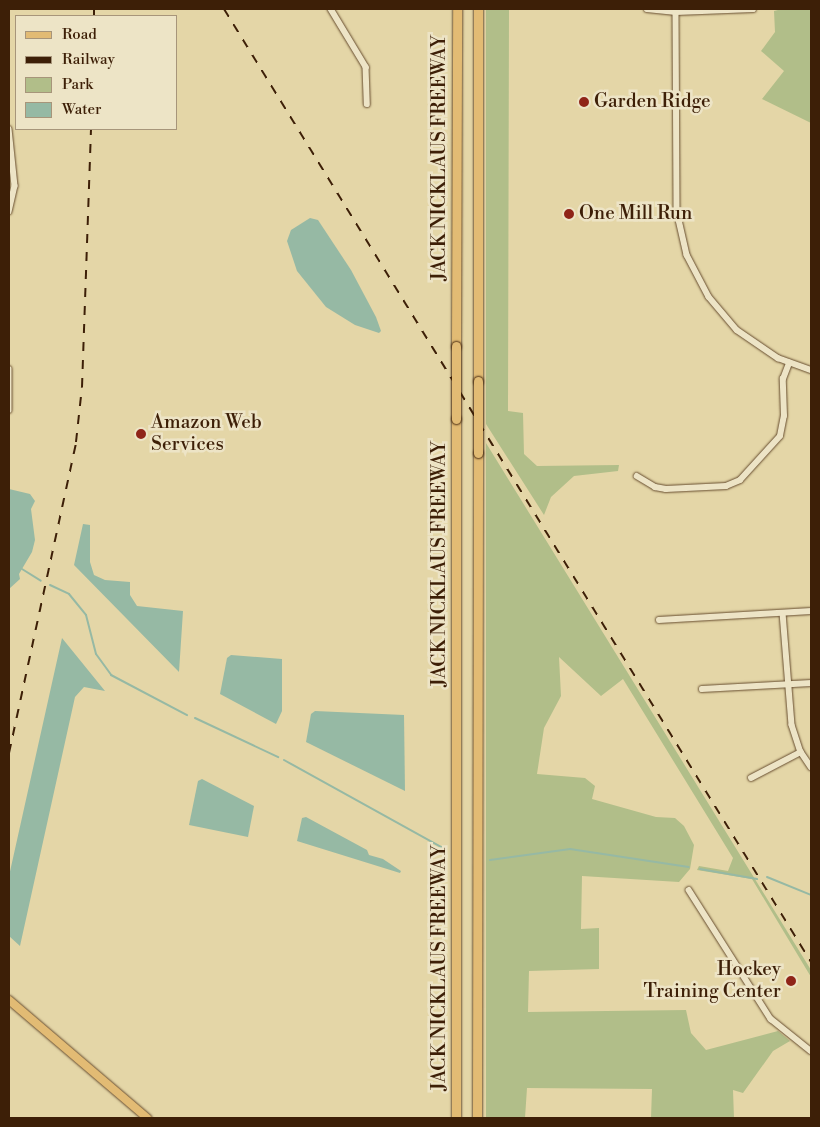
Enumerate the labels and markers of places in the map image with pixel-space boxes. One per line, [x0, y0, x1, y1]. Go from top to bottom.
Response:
place label: Garden Ridge [594, 91, 711, 113]
marker: Garden Ridge [578, 96, 590, 108]
place label: One Mill Run [579, 203, 692, 225]
marker: One Mill Run [563, 208, 575, 220]
place label: Amazon Web Services [151, 412, 262, 456]
marker: Amazon Web Services [135, 428, 147, 440]
place label: Hockey Training Center [643, 959, 781, 1003]
marker: Hockey Training Center [785, 975, 797, 987]

